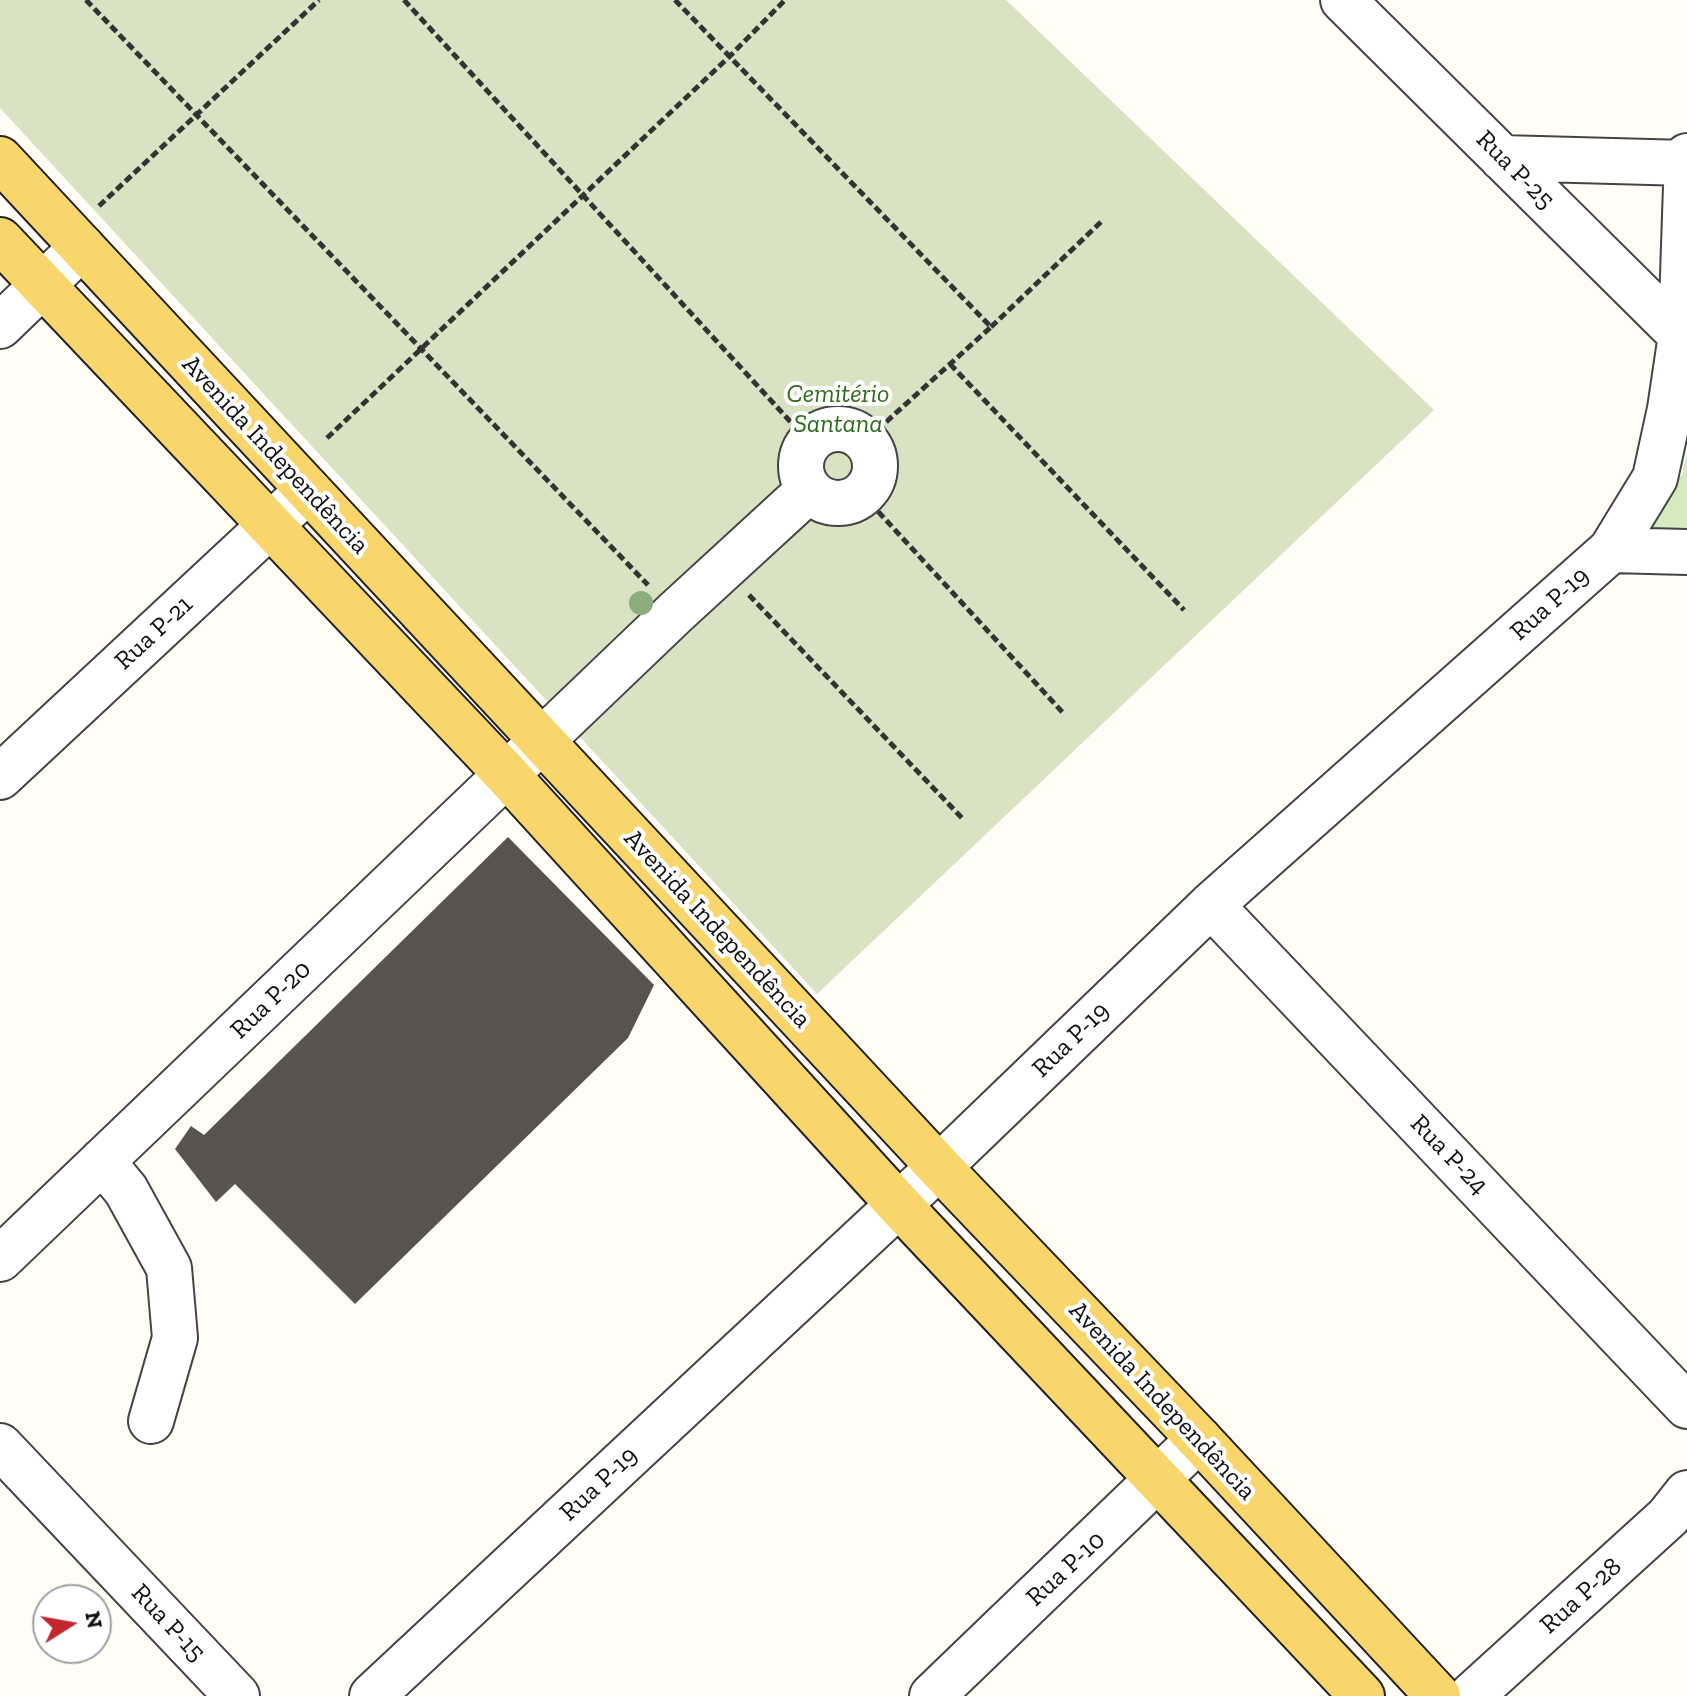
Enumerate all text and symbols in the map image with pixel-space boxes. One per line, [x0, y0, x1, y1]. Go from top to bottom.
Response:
street label: Rua P-25 [1469, 124, 1561, 216]
street label: Avenida Independência [175, 349, 375, 561]
park label: Cemitério Santana [786, 379, 890, 440]
street label: Rua P-19 [1504, 561, 1596, 647]
street label: Rua P-21 [109, 589, 199, 677]
street label: Avenida Independência [617, 823, 817, 1035]
street label: Rua P-20 [224, 954, 318, 1046]
street label: Rua P-19 [1026, 996, 1116, 1084]
street label: Rua P-24 [1403, 1109, 1495, 1201]
street label: Avenida Independência [1062, 1295, 1262, 1507]
street label: Rua P-19 [554, 1440, 644, 1528]
street label: Rua P-10 [1020, 1525, 1112, 1613]
street label: Rua P-28 [1534, 1551, 1628, 1641]
street label: Rua P-15 [124, 1578, 212, 1668]
north arrow [32, 1584, 112, 1664]
text: N [79, 1609, 109, 1630]

